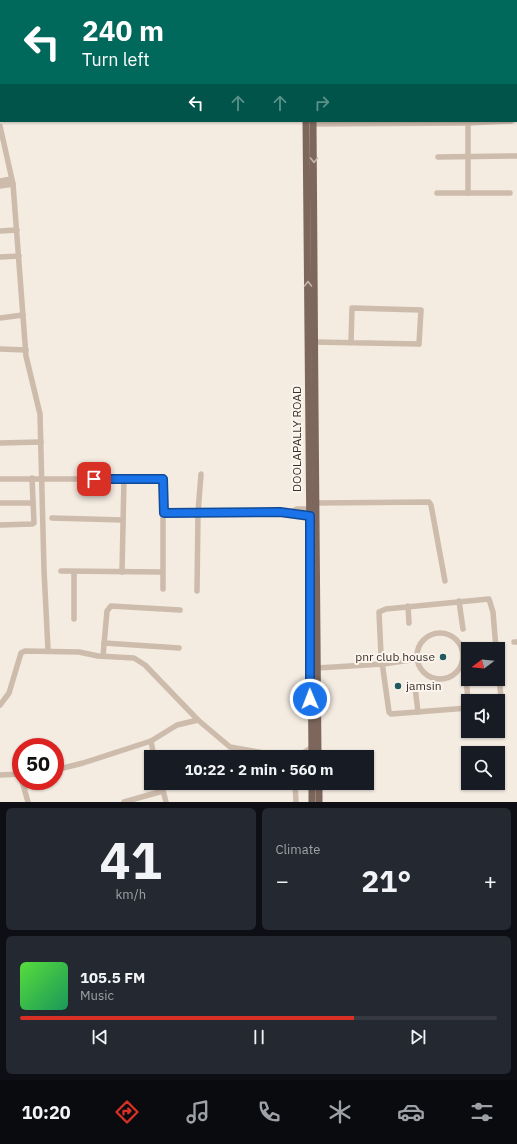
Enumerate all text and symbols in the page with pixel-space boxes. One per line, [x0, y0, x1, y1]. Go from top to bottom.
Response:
text: 240 m [82, 12, 164, 49]
icon: left [16, 16, 68, 68]
text: Turn left [82, 48, 150, 71]
icon: left [185, 92, 207, 114]
icon: ahead [227, 92, 249, 114]
icon: ahead [269, 92, 291, 114]
icon: right [311, 92, 333, 114]
one-way arrow [309, 157, 318, 163]
one-way arrow [304, 281, 312, 287]
street label: DOOLAPALLY ROAD [289, 386, 304, 492]
pin [77, 462, 111, 496]
icon: arrive [83, 468, 105, 490]
north arrow [461, 642, 505, 686]
map controls [461, 642, 505, 790]
place label: pnr club house [355, 649, 435, 664]
marker: pnr club house [438, 652, 448, 662]
position arrow [289, 678, 331, 720]
place label: jamsin [406, 678, 442, 693]
marker: jamsin [393, 681, 403, 691]
button: sound [461, 694, 505, 738]
speed limit sign: 50 [12, 738, 64, 790]
button: search [461, 746, 505, 790]
text: 10:22 · 2 min · 560 m [185, 760, 333, 779]
text: 41 [100, 826, 162, 893]
text: Climate [276, 841, 320, 858]
text: 21° [361, 861, 411, 900]
text: − [276, 866, 289, 895]
text: + [484, 866, 497, 895]
text: km/h [115, 886, 146, 903]
text: 105.5 FM [80, 968, 145, 987]
text: Music [80, 987, 114, 1004]
icon: previous [89, 1026, 111, 1048]
icon: pause [248, 1026, 270, 1048]
icon: next [407, 1026, 429, 1048]
icon: directions [113, 1098, 141, 1126]
icon: music [184, 1098, 212, 1126]
icon: phone [255, 1098, 283, 1126]
icon: climate [326, 1098, 354, 1126]
icon: car [397, 1098, 425, 1126]
icon: filters [468, 1098, 496, 1126]
text: 10:20 [21, 1101, 71, 1124]

